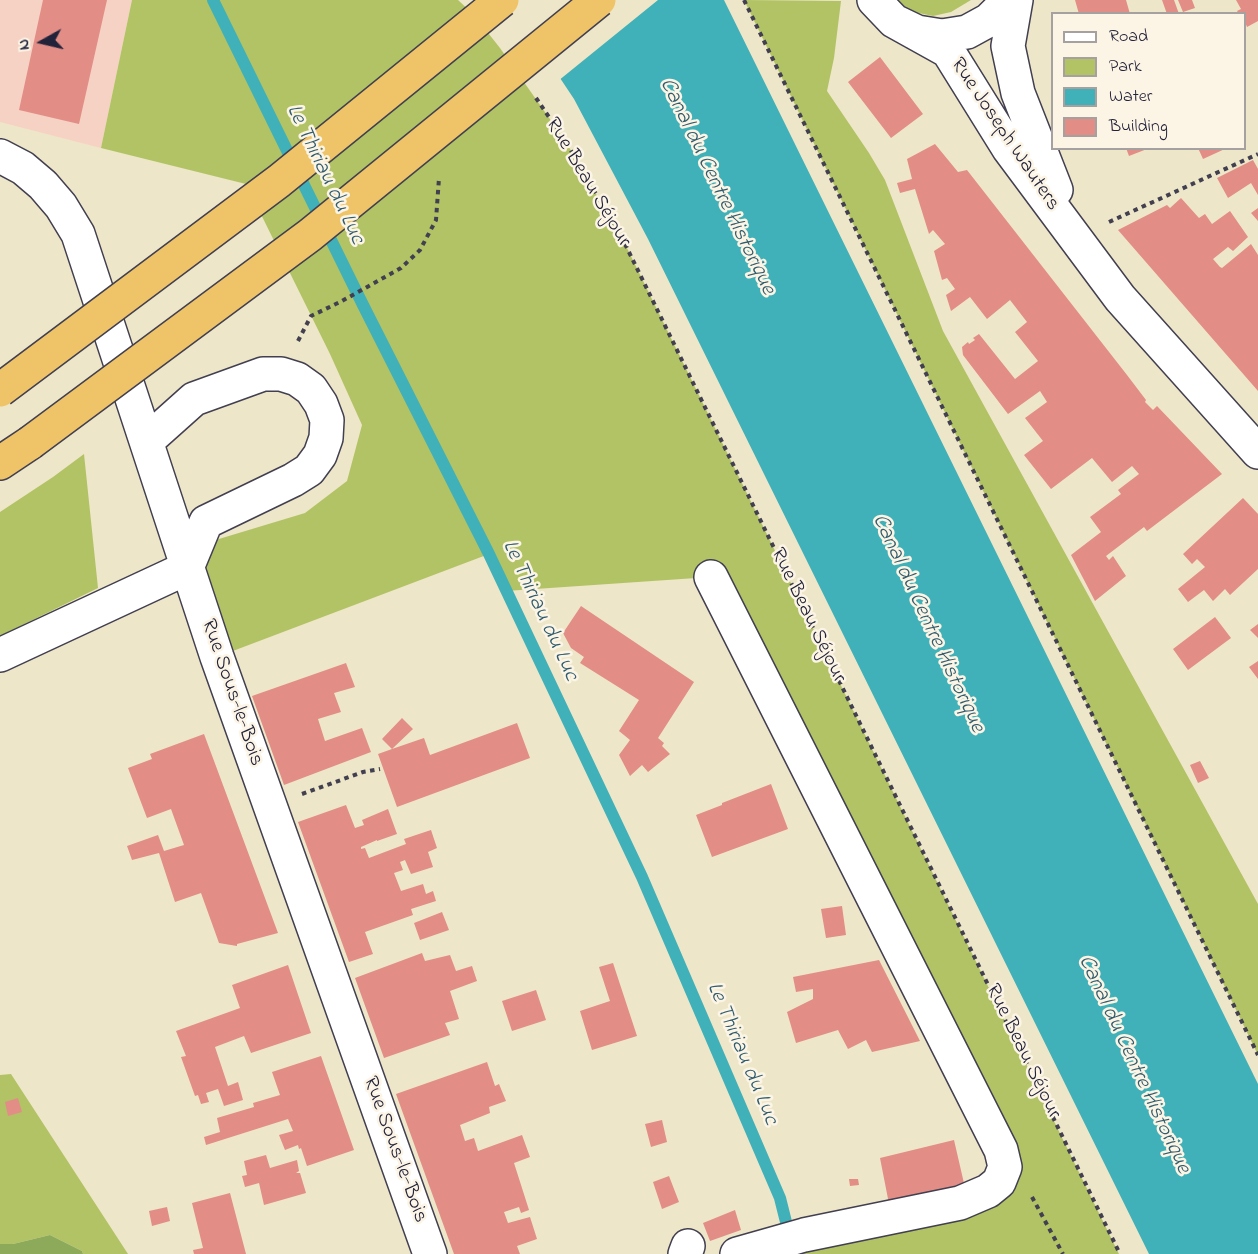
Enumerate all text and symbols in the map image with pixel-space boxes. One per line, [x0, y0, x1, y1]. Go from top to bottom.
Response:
north arrow [12, 12, 72, 72]
legend [1051, 12, 1246, 150]
text: Road [1109, 24, 1148, 50]
text: N [12, 37, 37, 52]
street label: Rue Joseph Wauters [944, 54, 1064, 216]
text: Park [1109, 54, 1142, 80]
water label: Canal du Centre Historique [652, 74, 780, 300]
text: Water [1109, 84, 1152, 110]
water label: Le Thiriau du Luc [279, 101, 369, 249]
street label: Rue Beau Séjour [538, 114, 636, 252]
text: Building [1109, 114, 1168, 140]
water label: Canal du Centre Historique [865, 511, 989, 737]
water label: Le Thiriau du Luc [495, 537, 583, 685]
street label: Rue Beau Séjour [764, 545, 850, 687]
street label: Rue Sous-le-Bois [194, 616, 268, 770]
water label: Canal du Centre Historique [1071, 952, 1195, 1178]
water label: Le Thiriau du Luc [699, 979, 783, 1129]
street label: Rue Beau Séjour [979, 981, 1065, 1123]
street label: Rue Sous-le-Bois [356, 1074, 432, 1226]

